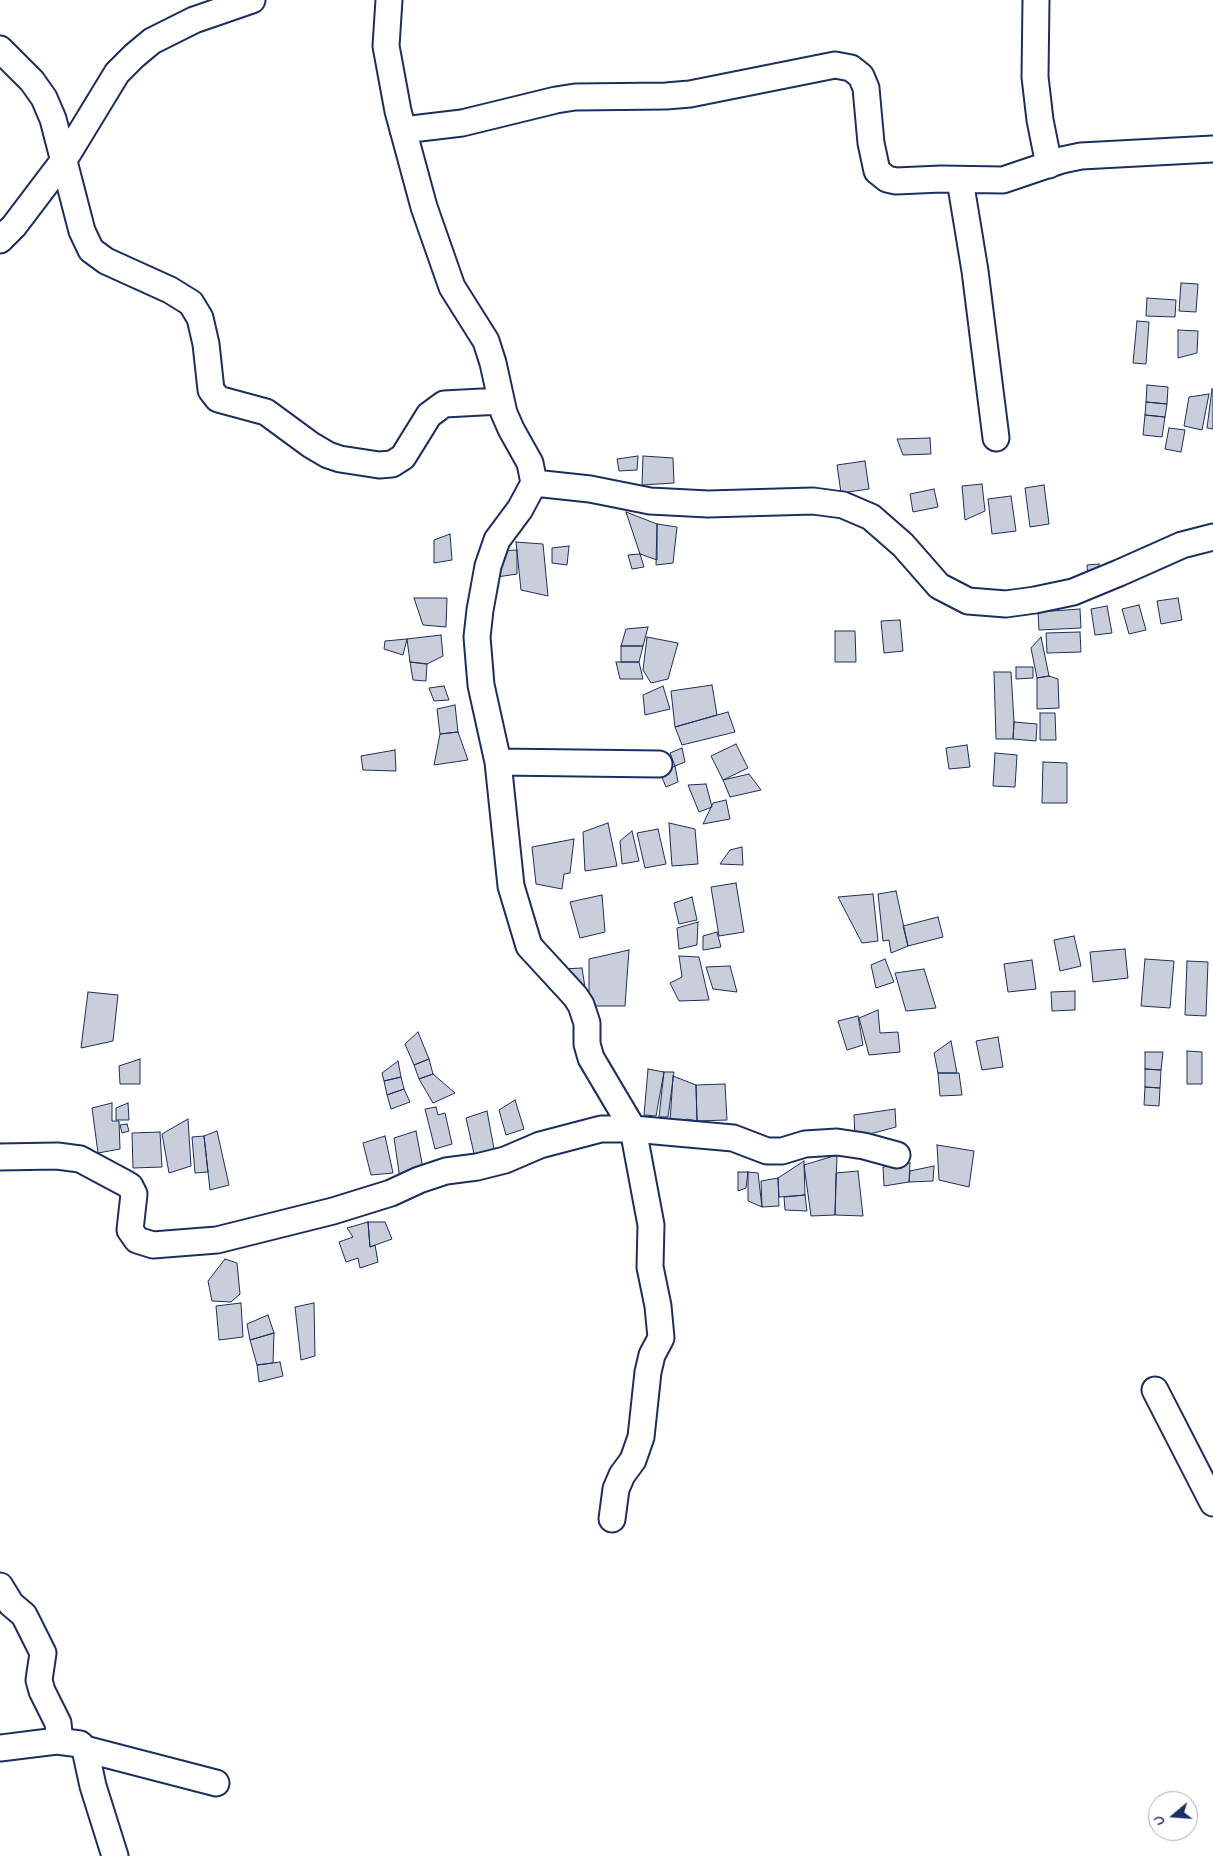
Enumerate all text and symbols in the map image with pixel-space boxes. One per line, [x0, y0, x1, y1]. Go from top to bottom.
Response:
north arrow [1148, 1791, 1198, 1841]
text: U [1150, 1813, 1170, 1827]

